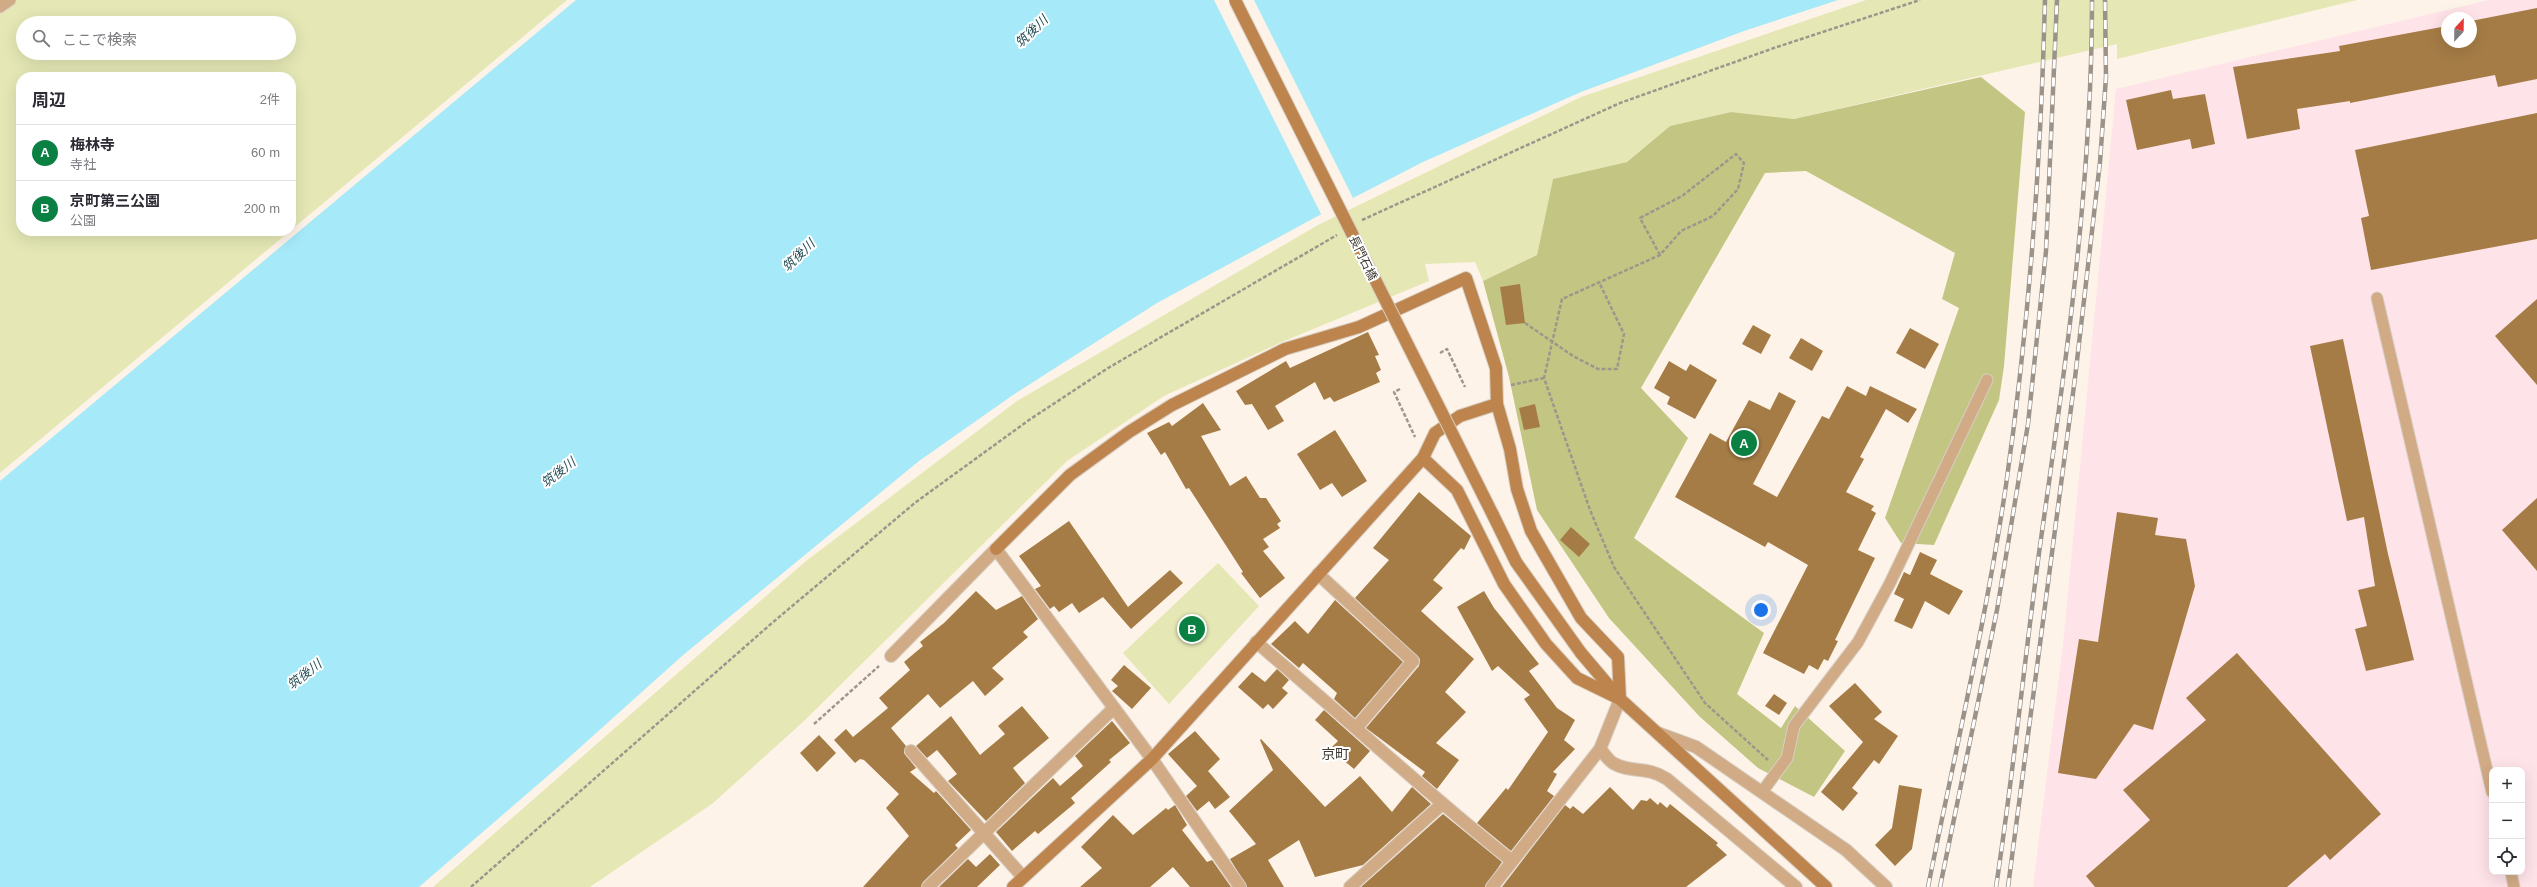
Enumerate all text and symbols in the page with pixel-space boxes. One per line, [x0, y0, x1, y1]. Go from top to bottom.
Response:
water label: 筑後川 [1012, 11, 1052, 50]
north arrow [2441, 12, 2477, 48]
search box [16, 16, 296, 60]
icon: search [30, 27, 52, 49]
text: ここで検索 [62, 31, 137, 48]
text: 周辺 [32, 91, 66, 110]
text: 2件 [260, 92, 280, 107]
text: 梅林寺 [70, 136, 115, 153]
text: A [40, 145, 50, 160]
text: 60 m [251, 145, 280, 160]
text: 寺社 [70, 157, 96, 172]
text: 京町第三公園 [70, 192, 160, 209]
text: B [40, 201, 50, 216]
text: 200 m [244, 201, 280, 216]
text: 公園 [70, 213, 96, 228]
street label: 長門石橋 [1346, 233, 1380, 283]
water label: 筑後川 [779, 235, 819, 274]
pin: A [1731, 428, 1757, 458]
water label: 筑後川 [538, 453, 580, 490]
your location [1751, 600, 1771, 620]
pin: B [1179, 614, 1205, 644]
water label: 筑後川 [284, 655, 326, 692]
district label: 京町 [1321, 746, 1349, 762]
map controls [2489, 767, 2525, 875]
button: + [2489, 767, 2525, 803]
button: − [2489, 803, 2525, 839]
button: locate [2489, 839, 2525, 875]

